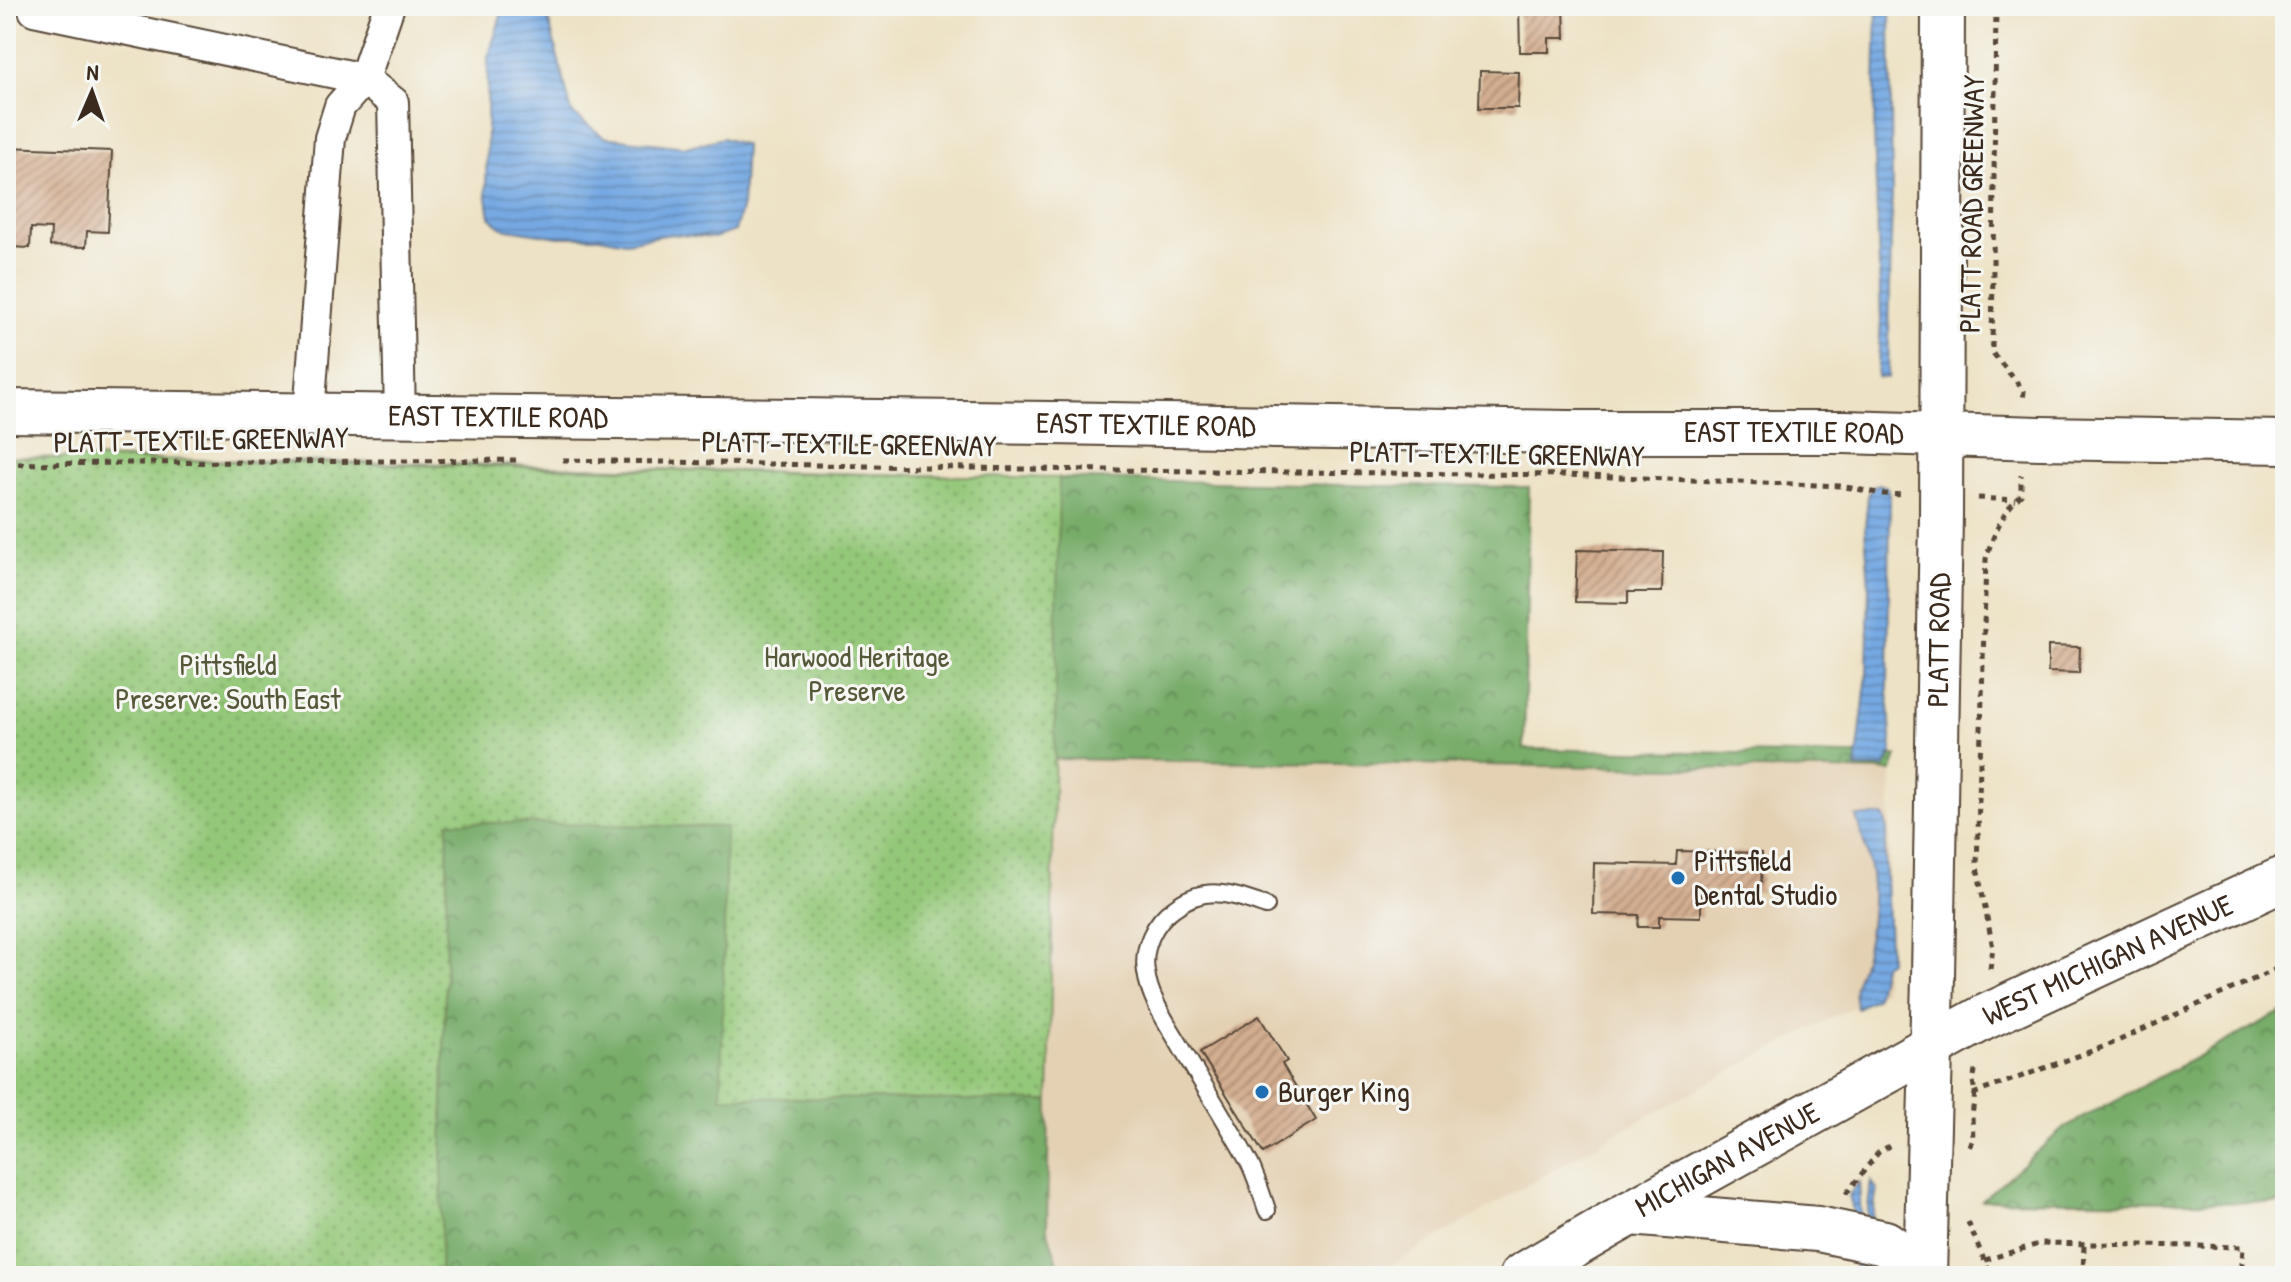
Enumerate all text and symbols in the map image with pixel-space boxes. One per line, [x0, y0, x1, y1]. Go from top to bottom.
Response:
north arrow [52, 52, 132, 132]
text: N [86, 57, 99, 87]
street label: PLATT ROAD GREENWAY [1949, 75, 1993, 333]
street label: EAST TEXTILE ROAD [388, 394, 609, 437]
street label: EAST TEXTILE ROAD [1036, 402, 1257, 446]
street label: EAST TEXTILE ROAD [1684, 411, 1905, 453]
street label: PLATT-TEXTILE GREENWAY [53, 416, 349, 462]
street label: PLATT-TEXTILE GREENWAY [701, 420, 997, 466]
street label: PLATT-TEXTILE GREENWAY [1349, 430, 1645, 476]
street label: PLATT ROAD [1917, 572, 1959, 708]
park label: Harwood Heritage Preserve [764, 636, 950, 710]
park label: Pittsfield Preserve: South East [115, 644, 341, 718]
place label: Pittsfield Dental Studio [1694, 840, 1837, 914]
marker: Pittsfield Dental Studio [1669, 869, 1687, 887]
street label: WEST MICHIGAN AVENUE [1976, 884, 2239, 1034]
place label: Burger King [1278, 1071, 1410, 1111]
marker: Burger King [1253, 1083, 1271, 1101]
street label: MICHIGAN AVENUE [1627, 1092, 1826, 1226]

